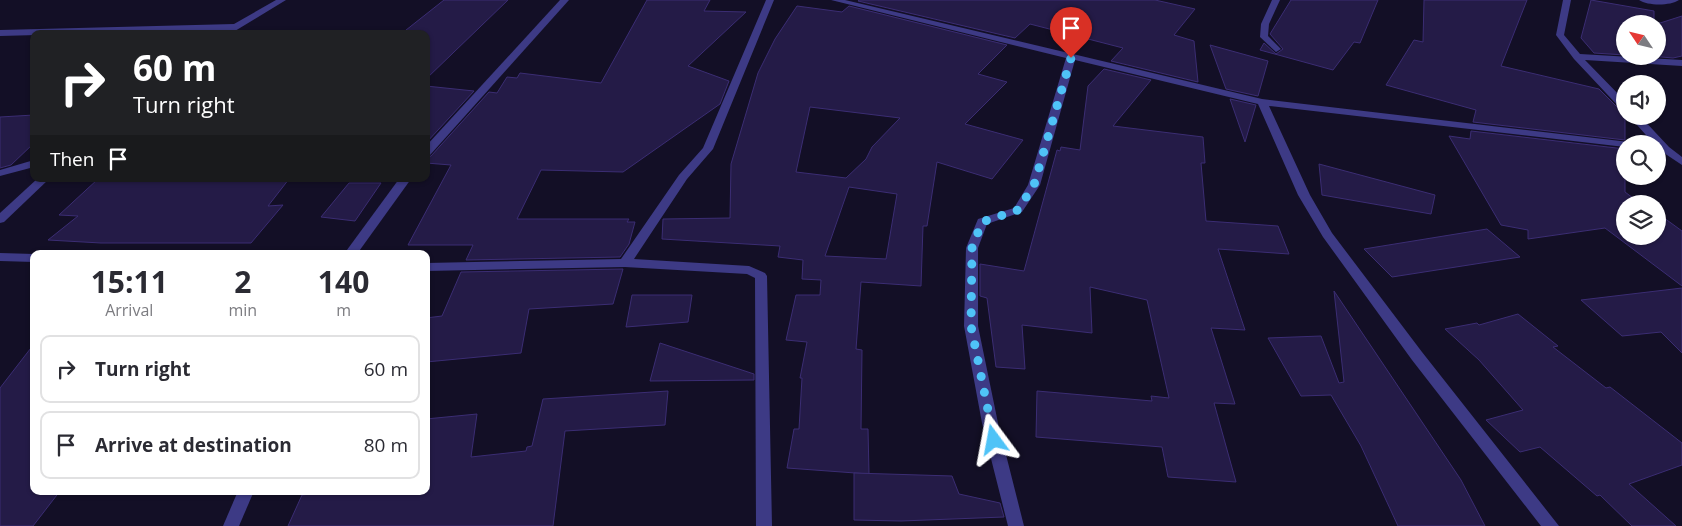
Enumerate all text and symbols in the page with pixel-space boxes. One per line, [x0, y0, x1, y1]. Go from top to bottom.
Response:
pin [1050, 7, 1092, 58]
icon: arrive [1057, 14, 1085, 42]
north arrow [1616, 15, 1666, 65]
map controls [1616, 15, 1666, 245]
text: 60 m [133, 44, 216, 91]
icon: right [50, 50, 115, 115]
button: sound [1616, 75, 1666, 125]
text: Turn right [133, 89, 235, 119]
button: search [1616, 135, 1666, 185]
icon: arrive [104, 145, 132, 173]
text: Then [50, 146, 94, 172]
button: layers [1616, 195, 1666, 245]
text: 15:11 [91, 261, 168, 302]
text: 2 [234, 261, 251, 302]
text: 140 [318, 261, 369, 302]
text: Arrival [105, 299, 153, 321]
text: min [229, 299, 257, 321]
text: m [336, 299, 351, 321]
icon: right [52, 355, 80, 383]
text: Turn right [95, 356, 190, 382]
text: 60 m [364, 356, 408, 382]
position arrow [967, 413, 1019, 465]
icon: arrive [52, 431, 80, 459]
text: Arrive at destination [95, 432, 292, 458]
text: 80 m [364, 432, 408, 458]

